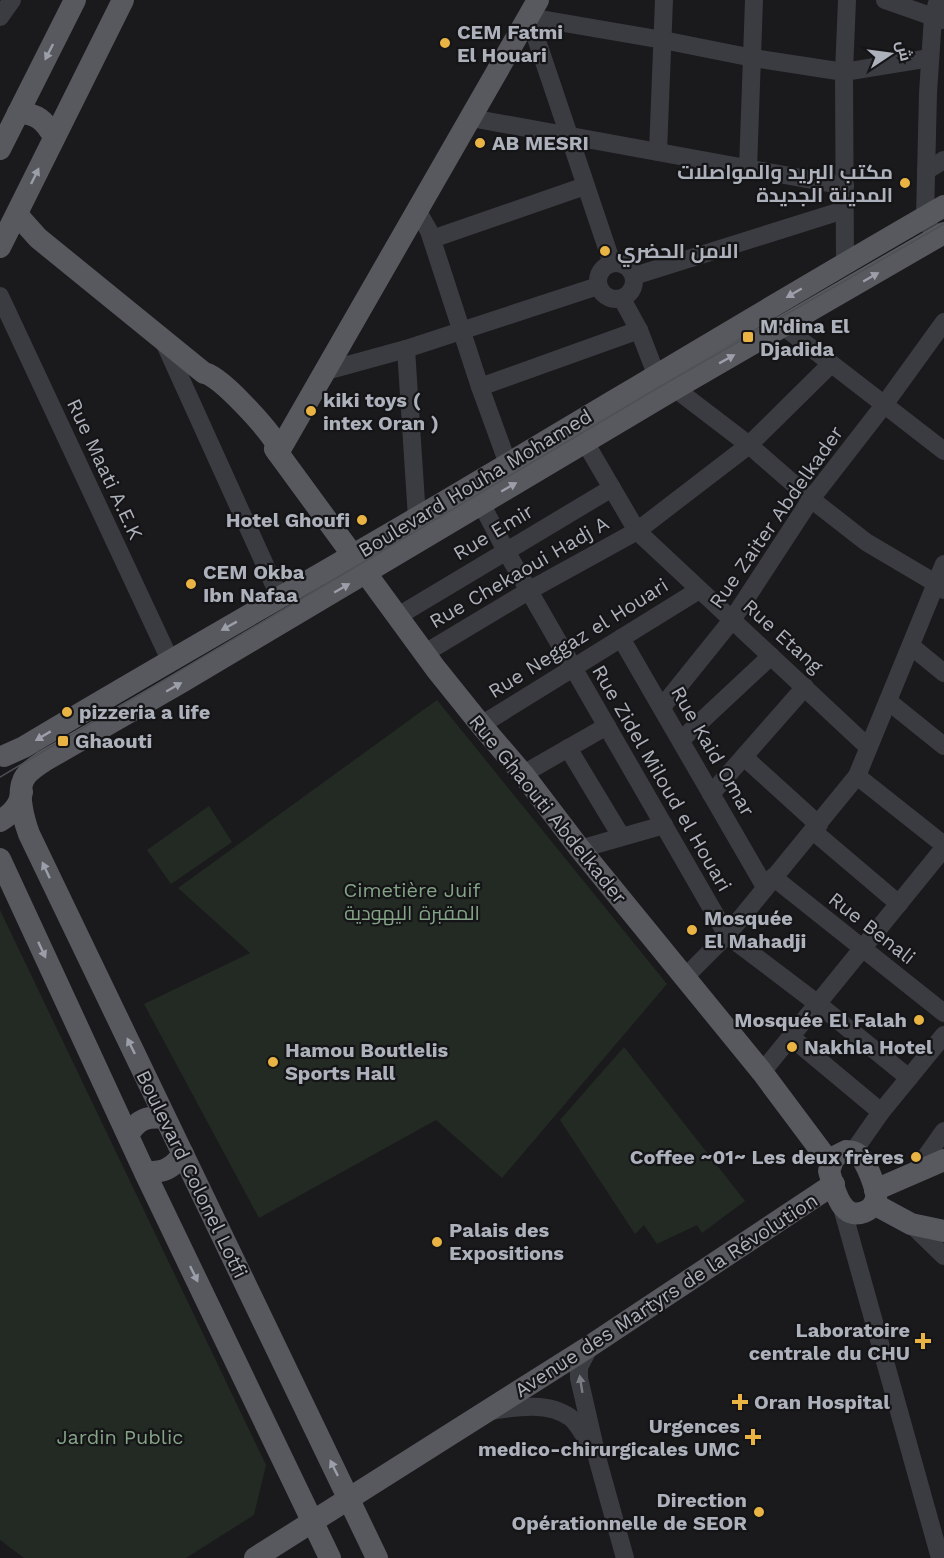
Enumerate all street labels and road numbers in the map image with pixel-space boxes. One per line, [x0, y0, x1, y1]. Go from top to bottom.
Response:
street label: Rue Maati A.E.K [62, 395, 148, 543]
street label: Boulevard Houha Mohamed [354, 404, 596, 562]
street label: Rue Zaiter Abdelkader [704, 421, 848, 613]
street label: Rue Emir [449, 499, 537, 565]
street label: Rue Chekaoui Hadj A [425, 511, 613, 633]
street label: Rue Neggaz el Houari [484, 573, 672, 703]
street label: Rue Etang [738, 594, 828, 678]
street label: Rue Zidel Miloud el Houari [587, 660, 737, 896]
street label: Rue Kaid Omar [666, 682, 760, 820]
street label: Rue Ghaouti Abdelkader [464, 709, 632, 909]
street label: Rue Benali [824, 887, 920, 969]
street label: Boulevard Colonel Lotfi [131, 1066, 253, 1282]
street label: Avenue des Martyrs de la Révolution [510, 1188, 822, 1402]

